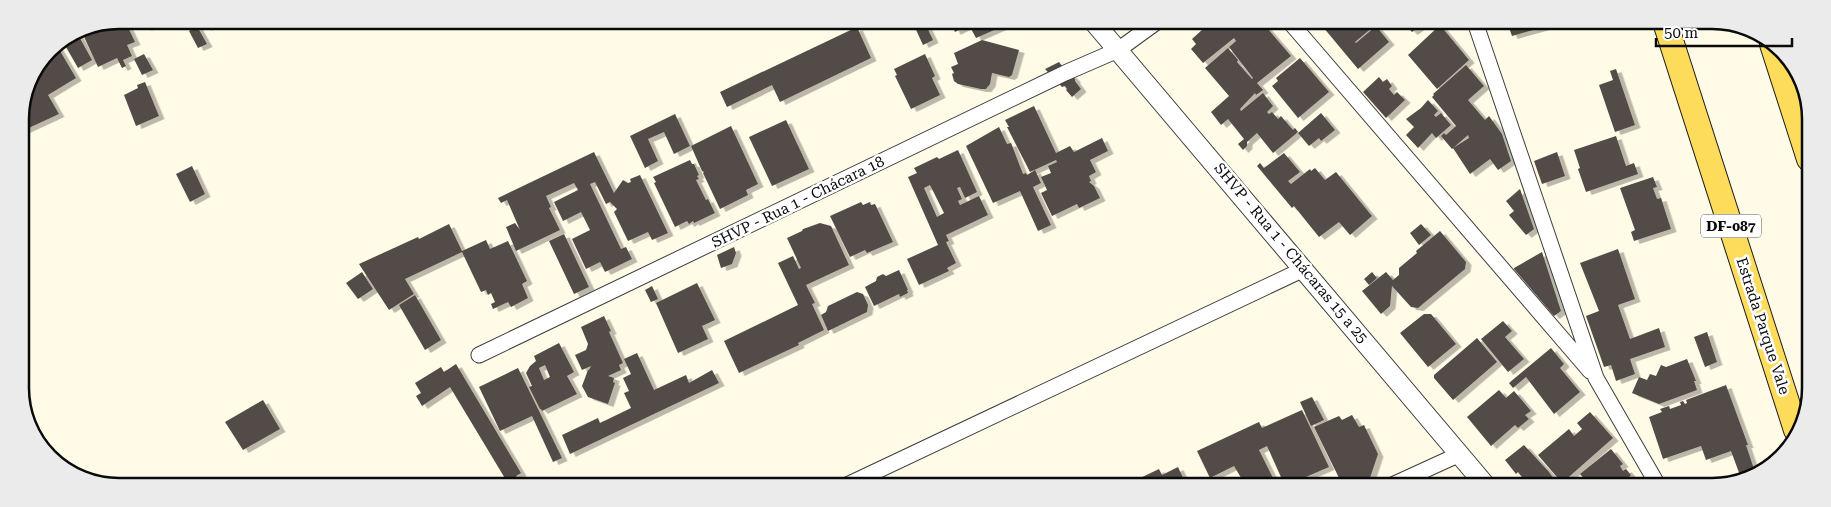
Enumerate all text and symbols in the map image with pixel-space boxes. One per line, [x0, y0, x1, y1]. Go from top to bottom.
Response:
scale bar [1656, 15, 1792, 47]
text: 50 m [1664, 24, 1699, 42]
street label: SHVP - Rua 1 - Chácara 18 [709, 152, 887, 252]
street label: SHVP - Rua 1 - Chácaras 15 a 25 [1210, 159, 1372, 347]
road number: DF-087 [1701, 215, 1761, 238]
street label: Estrada Parque Vale [1732, 255, 1794, 397]

